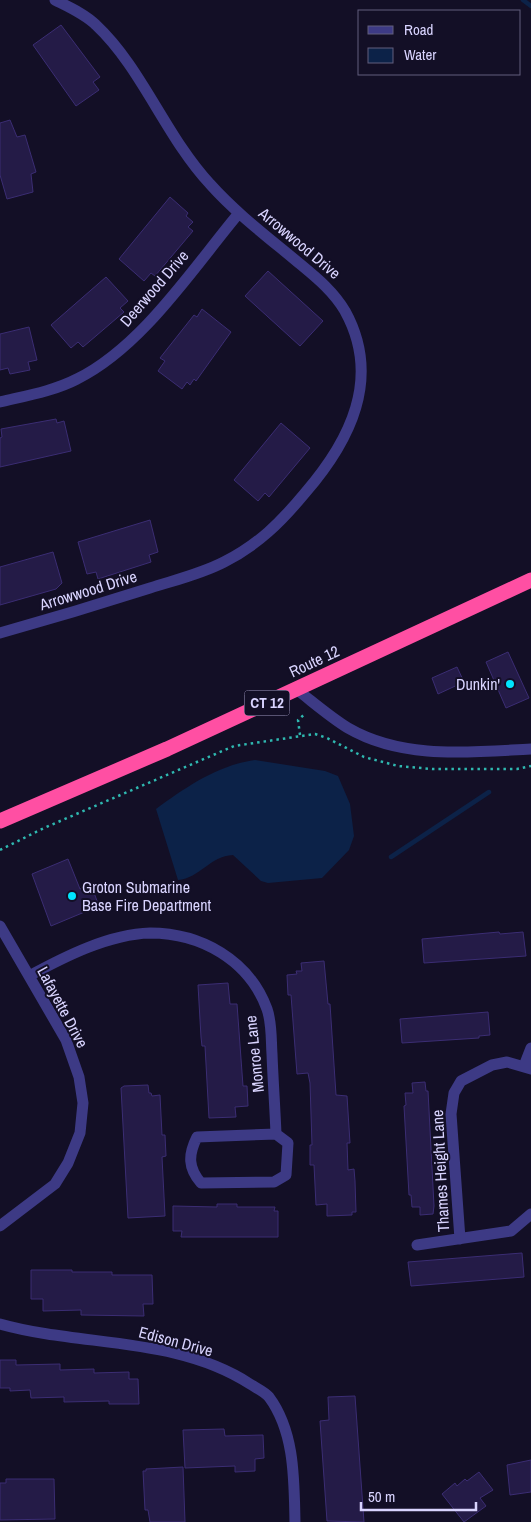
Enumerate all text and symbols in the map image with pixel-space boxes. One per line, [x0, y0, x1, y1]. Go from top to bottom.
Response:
legend [358, 10, 521, 75]
text: Road [404, 19, 433, 40]
text: Water [404, 44, 436, 65]
street label: Arrowwood Drive [254, 202, 346, 284]
street label: Deerwood Drive [115, 245, 193, 331]
street label: Arrowwood Drive [36, 565, 139, 616]
street label: Route 12 [285, 640, 343, 682]
place label: Dunkin' [456, 673, 500, 695]
marker: Dunkin' [504, 678, 516, 690]
road number: CT 12 [244, 690, 290, 716]
place label: Groton Submarine Base Fire Department [82, 876, 211, 916]
marker: Groton Submarine Base Fire Department [66, 890, 78, 902]
street label: Lafayette Drive [32, 963, 94, 1051]
street label: Monroe Lane [239, 1014, 269, 1094]
street label: Thames Height Lane [426, 1109, 454, 1233]
street label: Edison Drive [137, 1321, 215, 1361]
scale bar [361, 1480, 476, 1512]
text: 50 m [368, 1486, 395, 1507]

